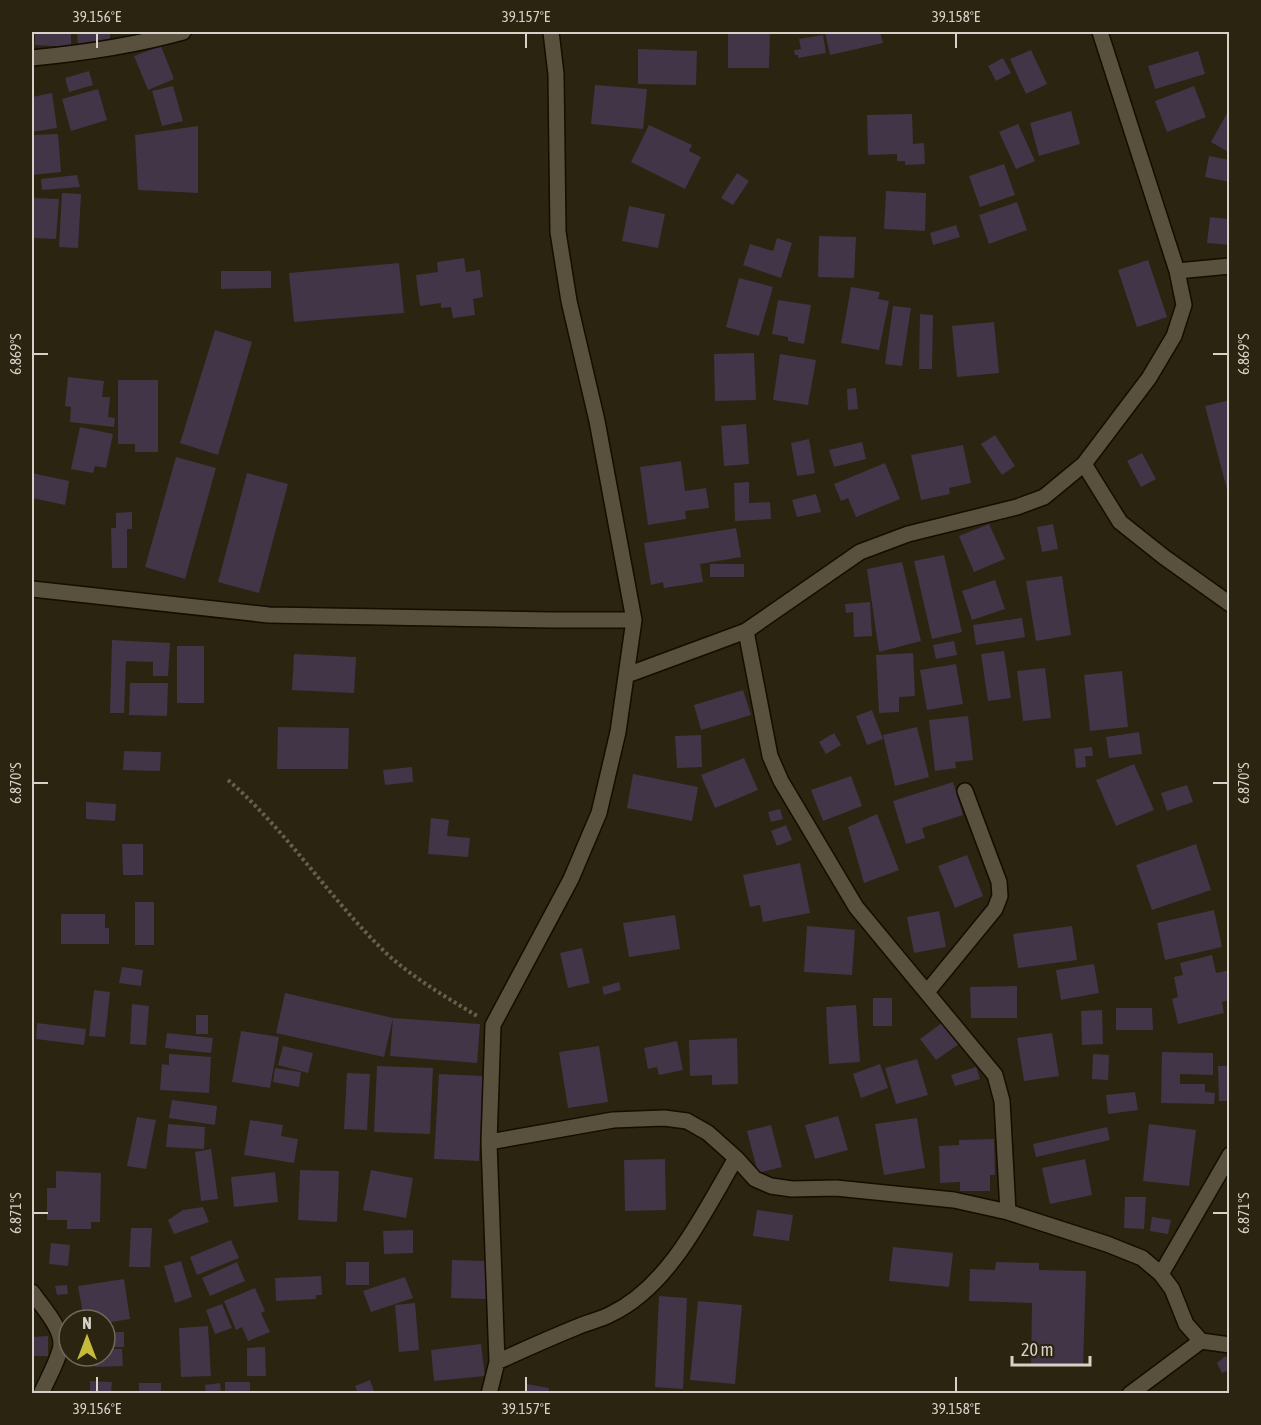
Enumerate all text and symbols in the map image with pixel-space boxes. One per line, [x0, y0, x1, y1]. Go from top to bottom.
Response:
text: 39.156°E [73, 8, 122, 25]
text: 39.157°E [502, 8, 551, 25]
text: 39.158°E [932, 8, 981, 25]
text: 6.869°S [7, 333, 24, 375]
text: 6.869°S [1235, 333, 1252, 375]
text: 6.870°S [7, 762, 24, 804]
text: 6.870°S [1235, 762, 1252, 804]
text: 6.871°S [7, 1192, 24, 1234]
text: 6.871°S [1235, 1192, 1252, 1234]
north arrow [57, 1308, 117, 1368]
text: N [82, 1314, 92, 1332]
scale bar [1012, 1329, 1090, 1367]
text: 20 m [1021, 1339, 1053, 1360]
text: 39.156°E [73, 1400, 122, 1417]
text: 39.157°E [502, 1400, 551, 1417]
text: 39.158°E [932, 1400, 981, 1417]

